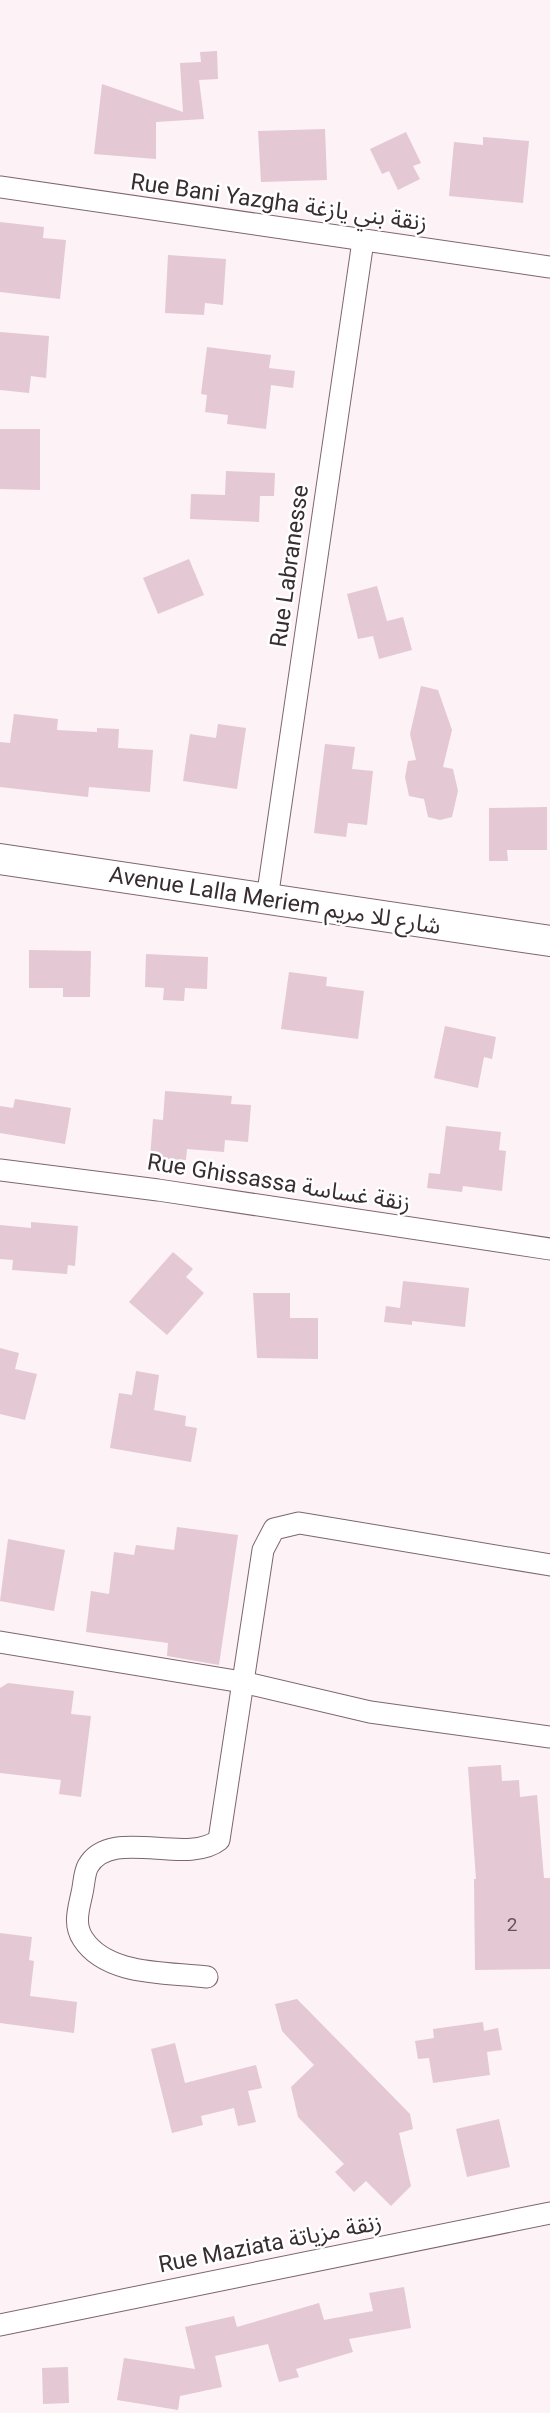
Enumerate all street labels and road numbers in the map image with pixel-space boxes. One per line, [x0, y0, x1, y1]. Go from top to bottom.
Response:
street label: Rue Bani Yazgha زنقة بني يازغة [128, 168, 429, 240]
street label: Rue Labranesse [265, 483, 314, 649]
street label: Avenue Lalla Meriem شارع للا مريم [107, 861, 443, 943]
street label: Rue Ghissassa زنقة غساسة [145, 1148, 412, 1217]
street label: Rue Maziata زنقة مزياتة [156, 2209, 384, 2278]

